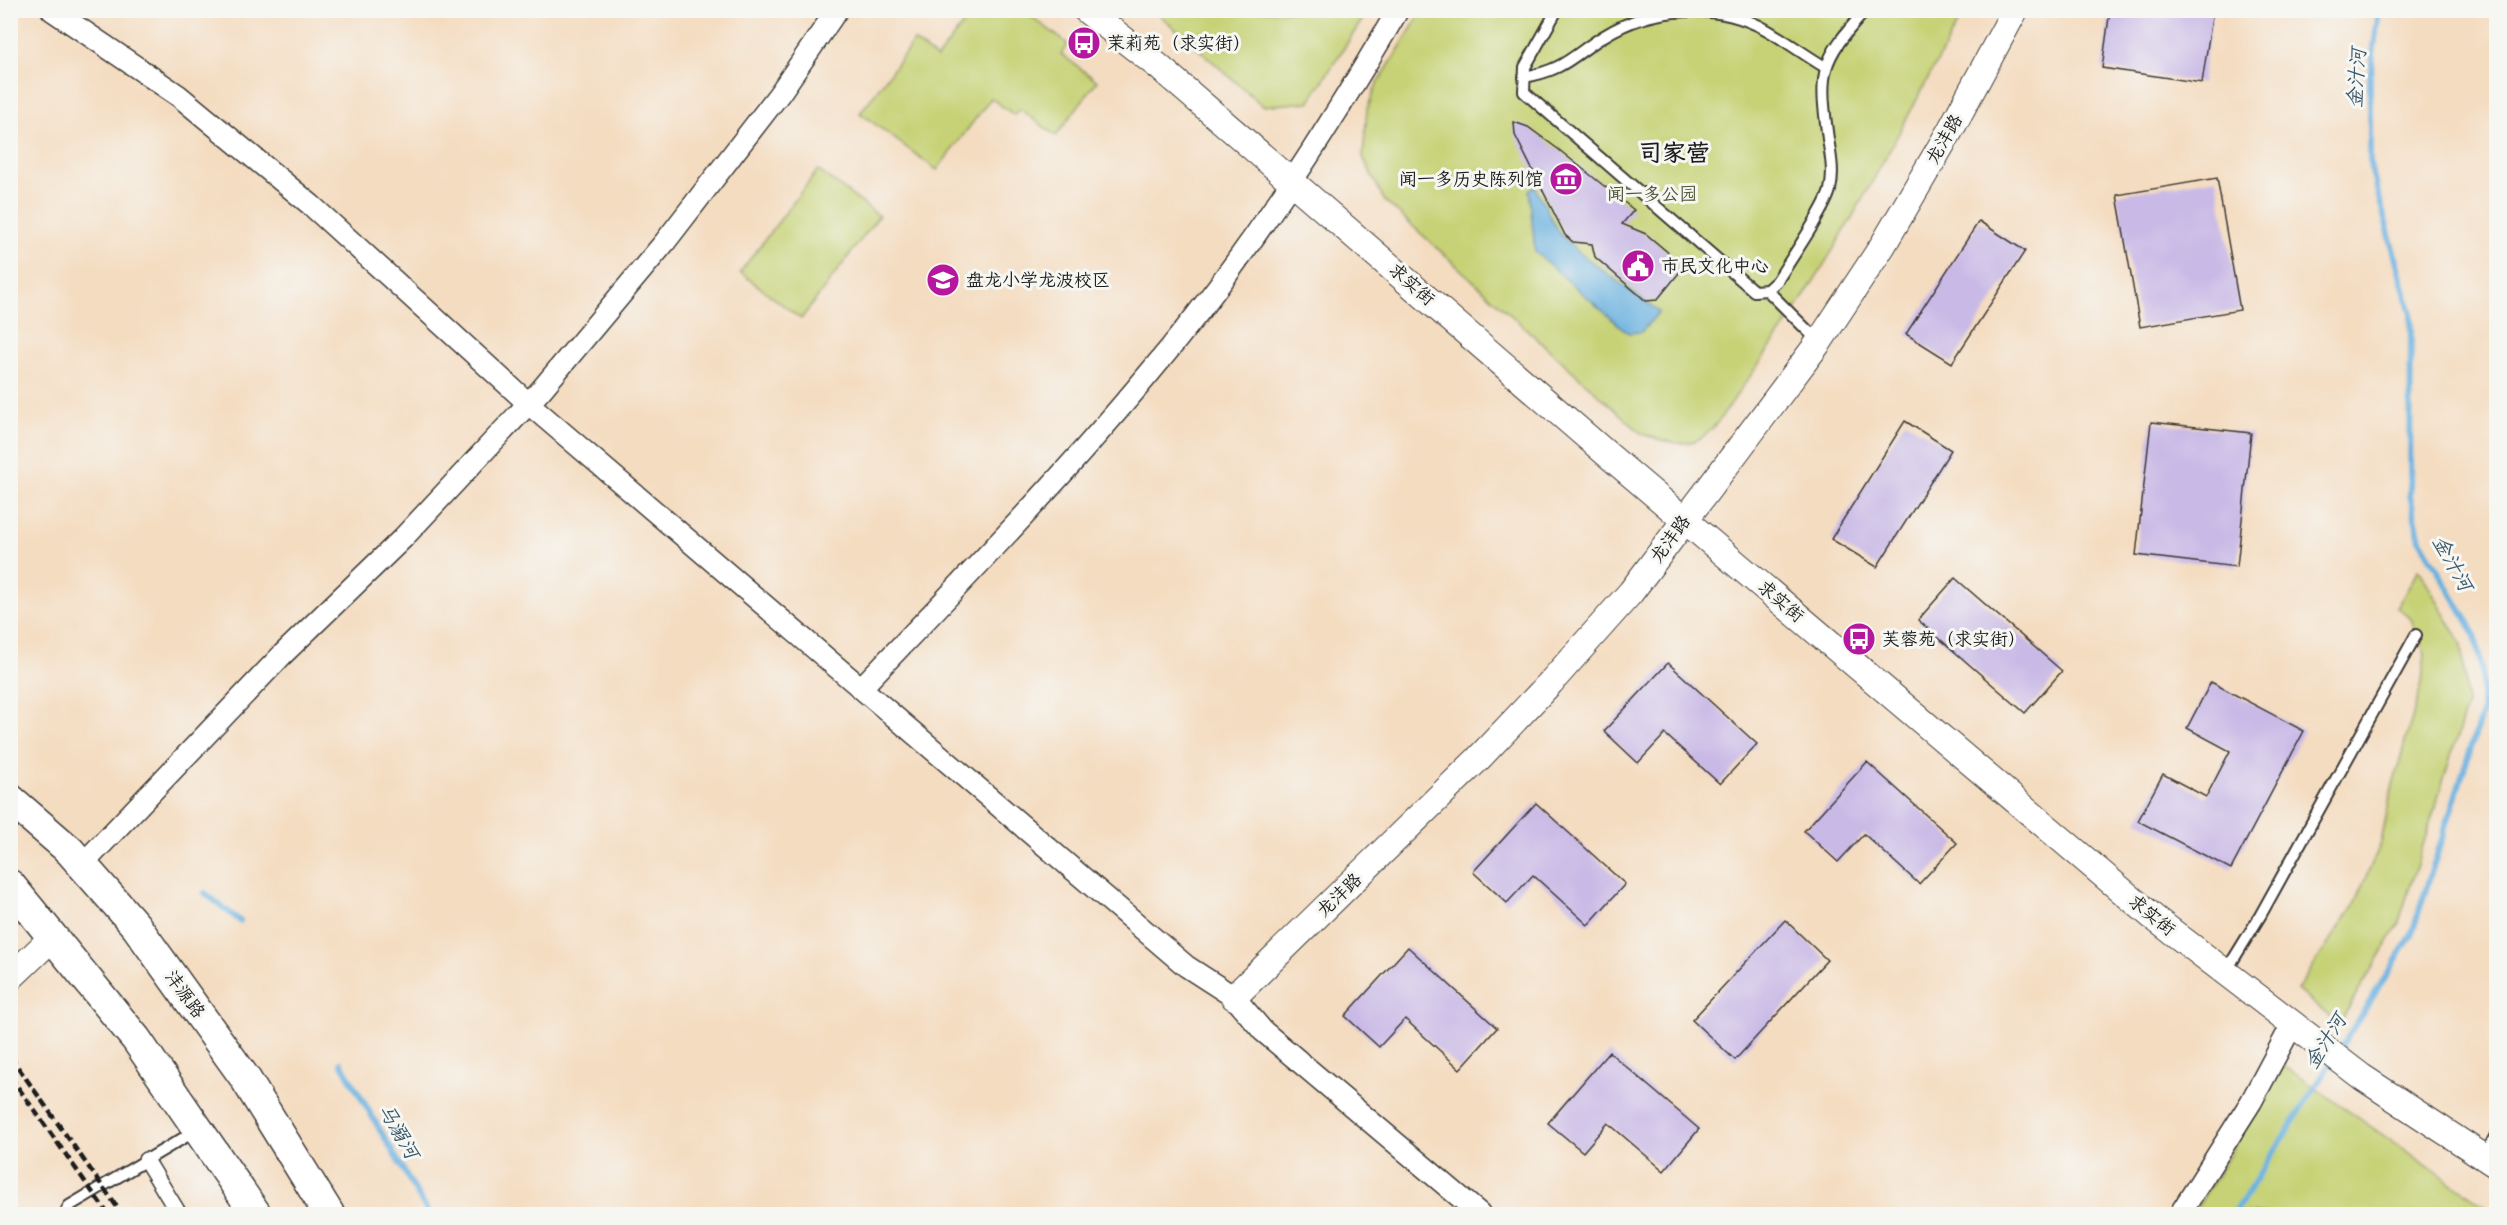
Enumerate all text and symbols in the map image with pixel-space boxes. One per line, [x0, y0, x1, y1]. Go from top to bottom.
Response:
bus stop icon: 茉莉苑（求实街） [1066, 25, 1102, 61]
place label: 茉莉苑（求实街） [1107, 30, 1251, 54]
water label: 金汁河 [2340, 44, 2370, 109]
street label: 龙沣路 [1919, 109, 1967, 168]
district label: 司家营 [1638, 136, 1710, 167]
museum icon: 闻一多历史陈列馆 [1548, 161, 1584, 197]
place label: 闻一多历史陈列馆 [1399, 166, 1543, 190]
park label: 闻一多公园 [1607, 181, 1697, 205]
public building icon: 市民文化中心 [1620, 248, 1656, 284]
place label: 市民文化中心 [1661, 253, 1769, 277]
street label: 求实街 [1384, 256, 1441, 310]
school or university icon: 盘龙小学龙波校区 [925, 262, 961, 298]
place label: 盘龙小学龙波校区 [966, 267, 1110, 291]
street label: 龙沣路 [1644, 510, 1695, 567]
water label: 金汁河 [2428, 530, 2481, 598]
street label: 求实街 [1753, 574, 1810, 627]
bus stop icon: 芙蓉苑（求实街） [1841, 621, 1877, 657]
place label: 芙蓉苑（求实街） [1882, 626, 2026, 650]
street label: 龙沣路 [1311, 867, 1366, 922]
street label: 求实街 [2124, 888, 2181, 941]
street label: 沣源路 [160, 965, 211, 1022]
water label: 金汁河 [2297, 1006, 2353, 1073]
water label: 马溺河 [374, 1098, 428, 1166]

